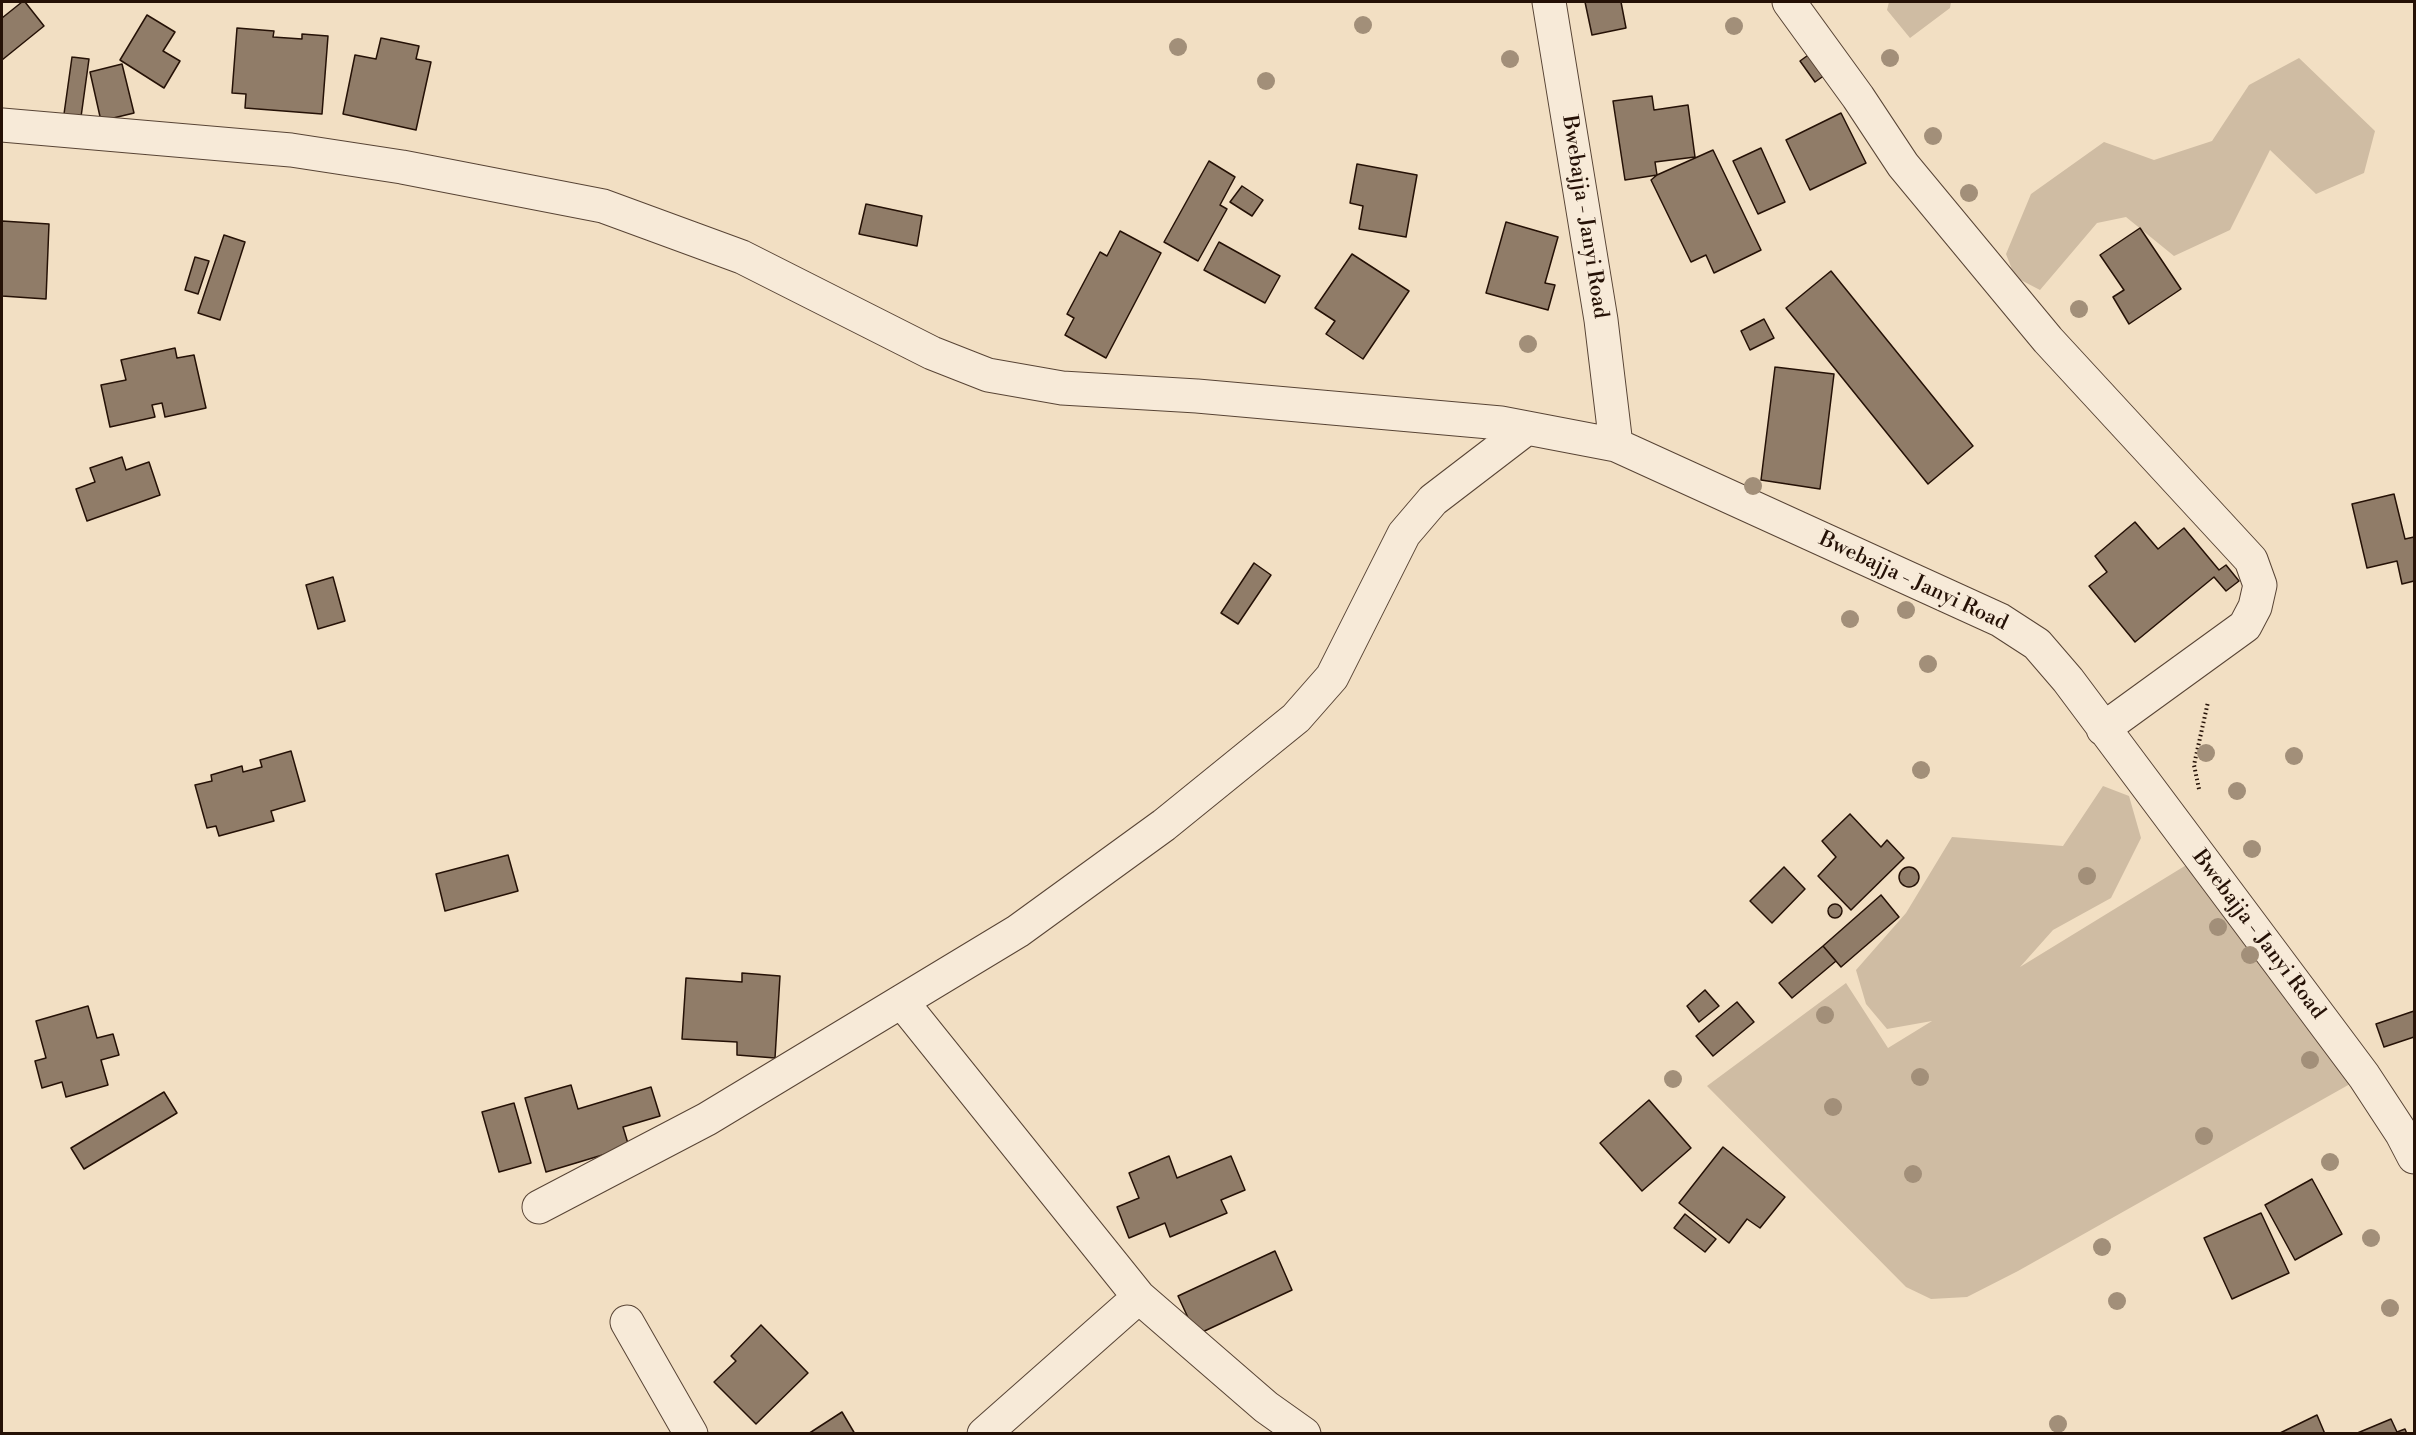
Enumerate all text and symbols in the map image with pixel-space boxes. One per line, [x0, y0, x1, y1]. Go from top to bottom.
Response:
street label: Bwebajja - Janyi Road [1555, 113, 1613, 321]
street label: Bwebajja - Janyi Road [1815, 527, 2011, 637]
street label: Bwebajja - Janyi Road [2186, 845, 2330, 1025]

